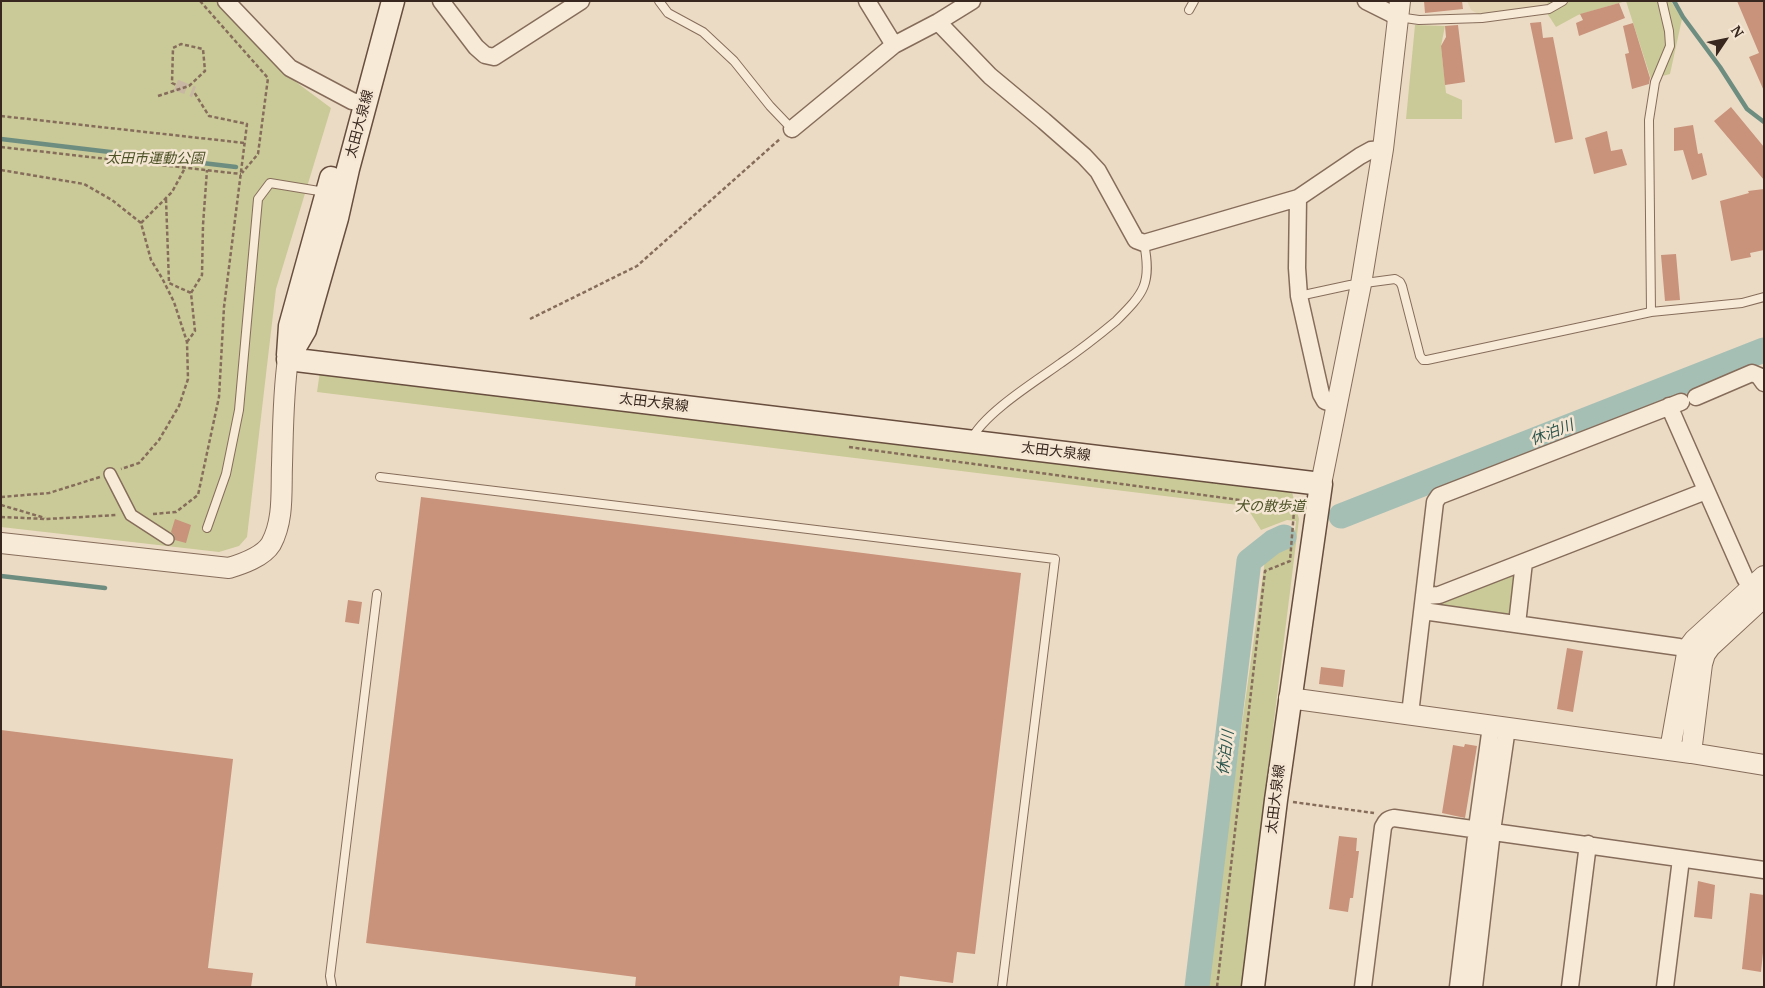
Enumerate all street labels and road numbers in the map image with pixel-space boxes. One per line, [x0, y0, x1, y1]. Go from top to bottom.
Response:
street label: 太田大泉線 [343, 88, 377, 160]
street label: 太田大泉線 [618, 390, 690, 416]
street label: 太田大泉線 [1020, 439, 1092, 465]
street label: 太田大泉線 [1263, 763, 1289, 835]

